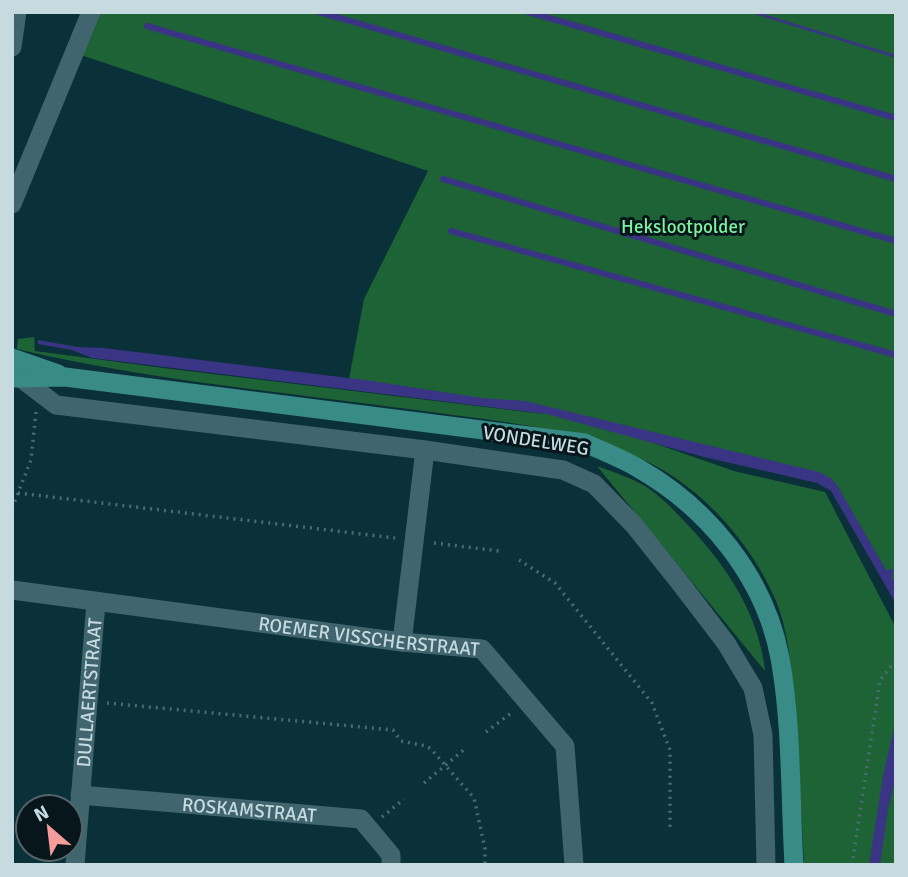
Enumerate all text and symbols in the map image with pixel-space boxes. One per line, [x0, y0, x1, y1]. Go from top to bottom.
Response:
park label: Hekslootpolder [621, 215, 745, 239]
street label: VONDELWEG [481, 421, 591, 461]
street label: ROEMER VISSCHERSTRAAT [257, 612, 481, 662]
street label: DULLAERTSTRAAT [72, 616, 108, 768]
north arrow [14, 793, 84, 863]
street label: ROSKAMSTRAAT [181, 793, 318, 828]
text: N [30, 800, 53, 828]

